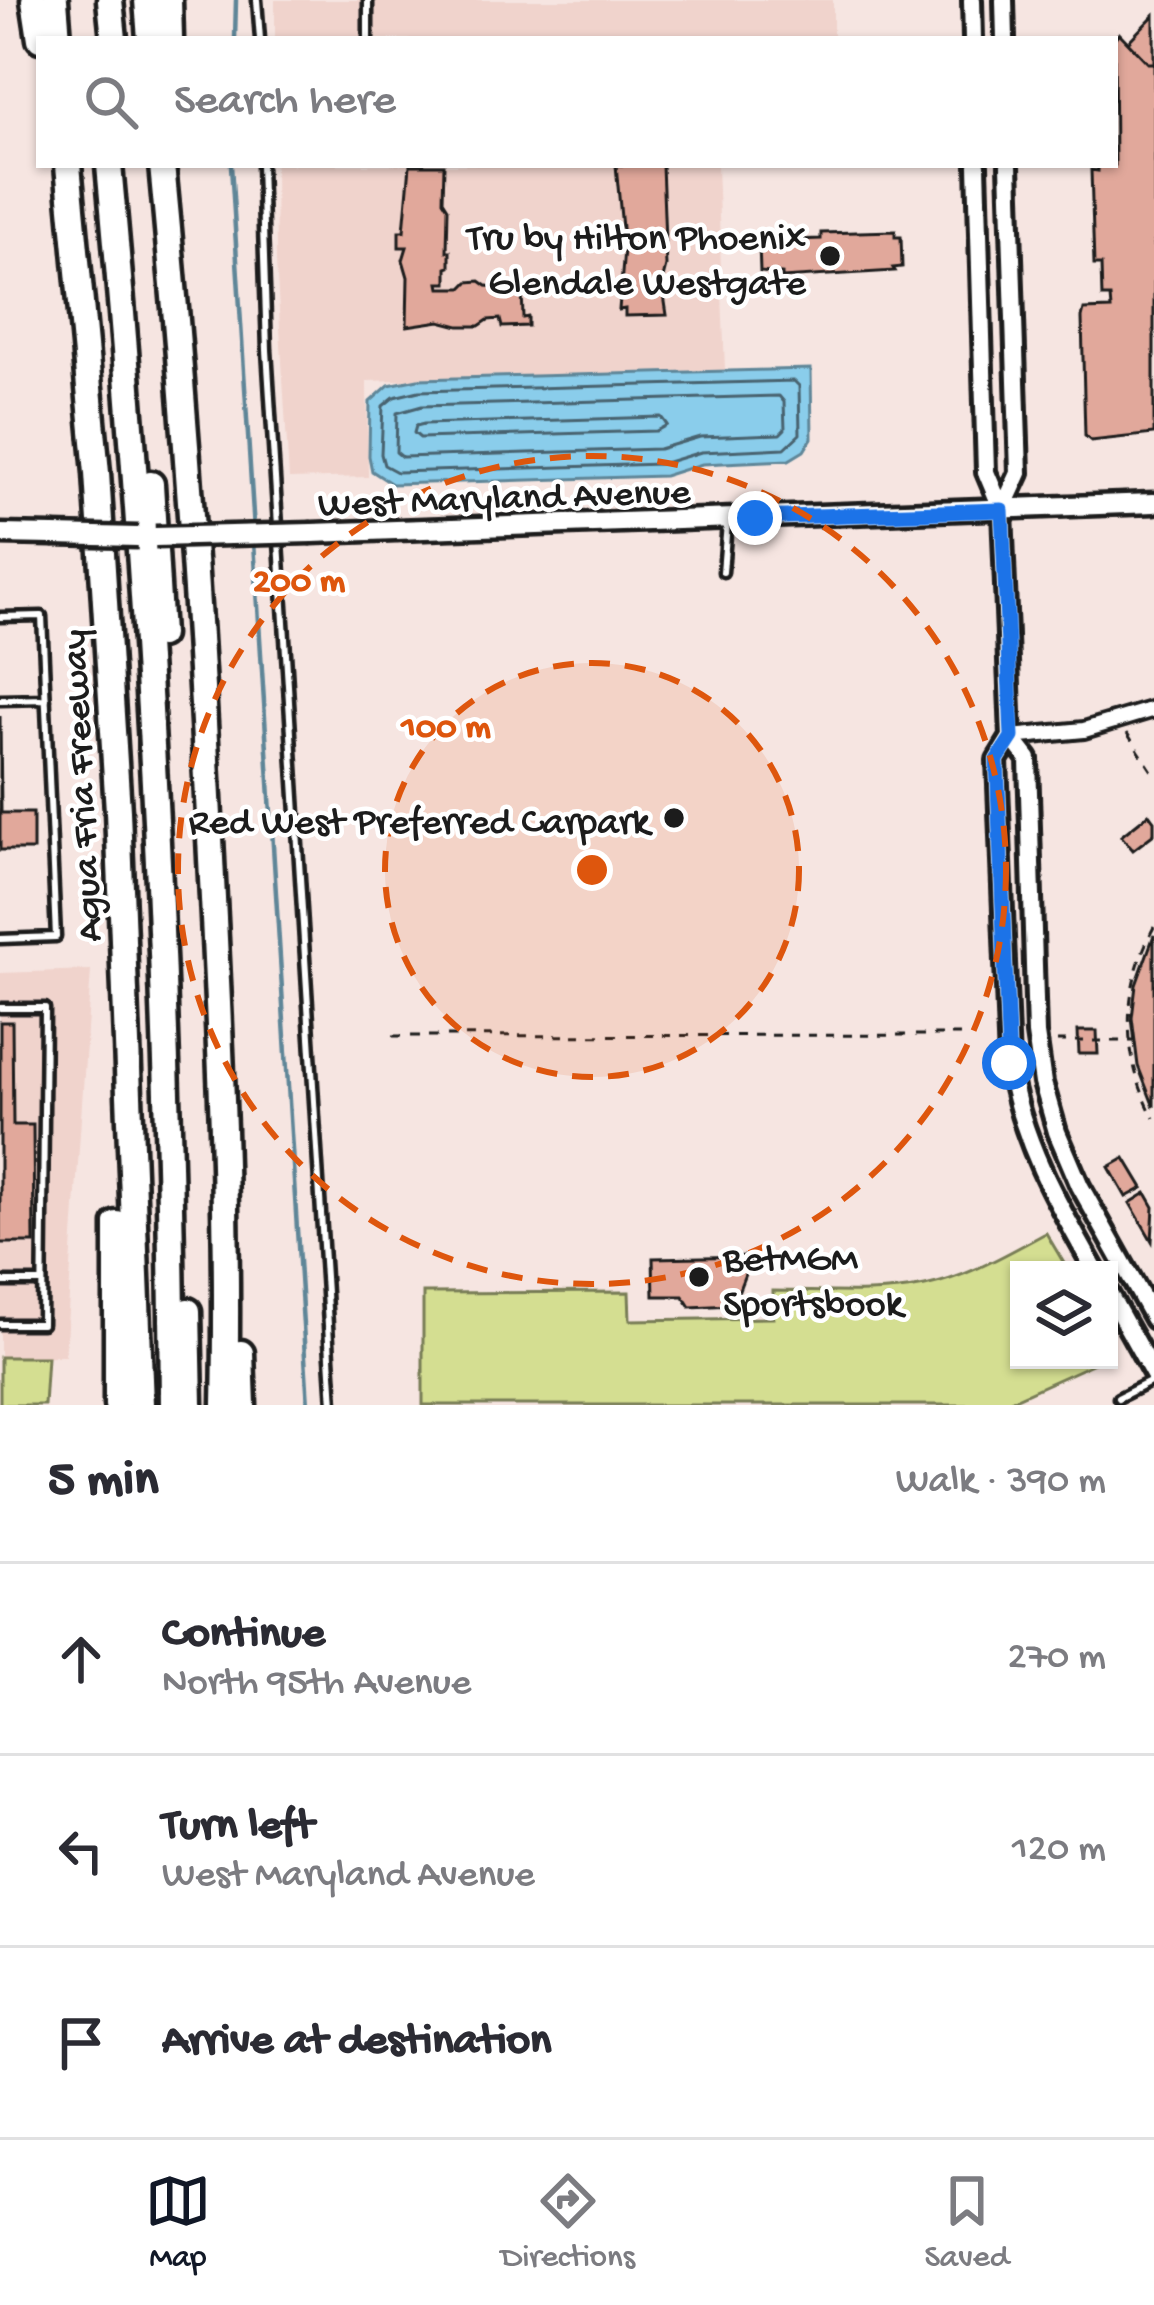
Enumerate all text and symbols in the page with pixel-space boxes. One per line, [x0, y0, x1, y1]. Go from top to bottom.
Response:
search box [36, 36, 1118, 168]
icon: search [78, 69, 144, 135]
text: Search here [174, 76, 396, 129]
place label: Tru by Hilton Phoenix Glendale Westgate [465, 218, 807, 309]
marker: Tru by Hilton Phoenix Glendale Westgate [817, 243, 843, 269]
street label: West Maryland Avenue [317, 471, 692, 530]
route end [728, 491, 782, 545]
text: 200 m [253, 562, 346, 605]
street label: Agua Fria Freeway [54, 628, 116, 943]
text: 100 m [399, 708, 491, 751]
place label: Red West Preferred Carpark [189, 802, 654, 848]
marker: Red West Preferred Carpark [661, 805, 687, 831]
centre of rings [571, 849, 613, 891]
route start [982, 1036, 1036, 1090]
place label: BetMGM Sportsbook [722, 1239, 907, 1330]
map controls [1010, 1261, 1118, 1369]
button: layers [1010, 1261, 1118, 1369]
marker: BetMGM Sportsbook [686, 1264, 712, 1290]
text: 5 min [48, 1453, 158, 1513]
text: Walk · 390 m [896, 1460, 1106, 1506]
text: Continue [162, 1609, 325, 1662]
icon: ahead [48, 1626, 114, 1692]
text: 270 m [1008, 1636, 1106, 1682]
text: North 95th Avenue [162, 1662, 471, 1708]
text: Turn left [162, 1801, 314, 1854]
icon: left [48, 1818, 114, 1884]
text: 120 m [1012, 1828, 1106, 1874]
text: West Maryland Avenue [162, 1854, 535, 1900]
icon: arrive [48, 2010, 114, 2076]
text: Arrive at destination [162, 2016, 551, 2069]
tab: Map [145, 2168, 211, 2278]
tab: Directions [501, 2168, 635, 2278]
tab: Saved [925, 2168, 1009, 2278]

